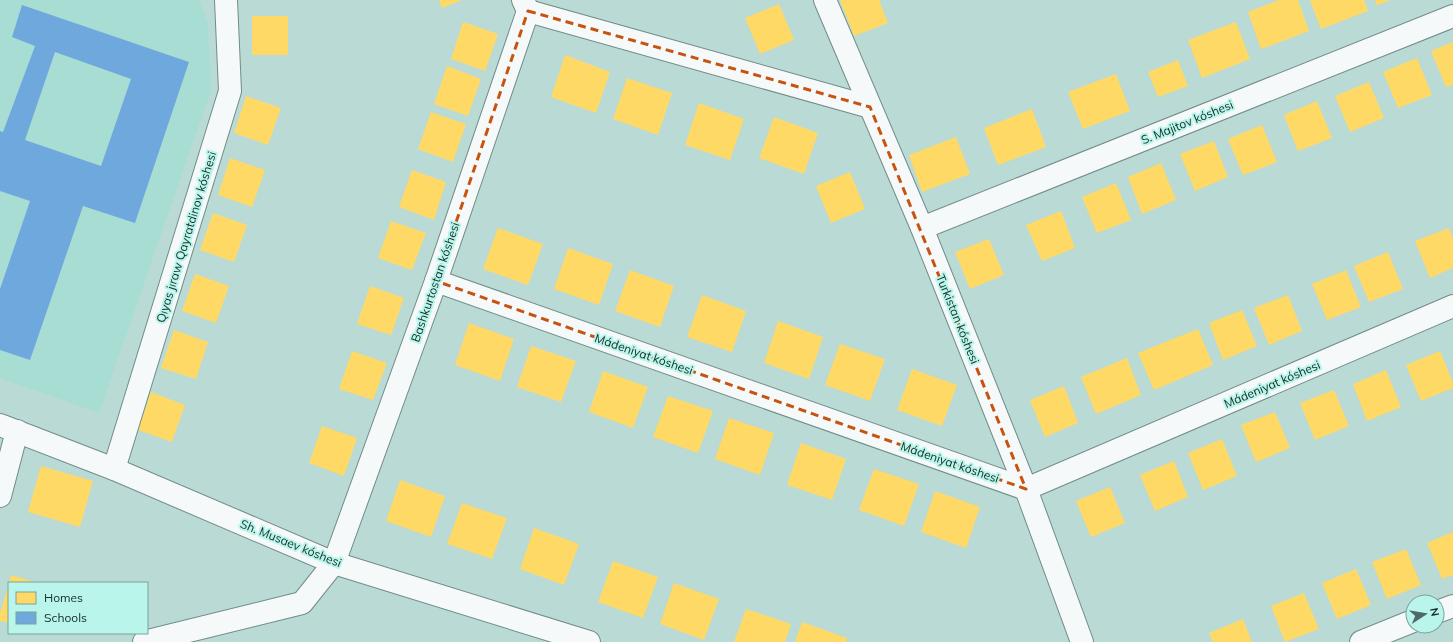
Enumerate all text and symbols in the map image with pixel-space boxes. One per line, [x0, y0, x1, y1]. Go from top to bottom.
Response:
street label: S. Majitov kóshesi [1139, 97, 1235, 147]
street label: Qıyas jıraw Qayratdinov kóshesi [153, 149, 219, 324]
street label: Bashkurtostan kóshesi [407, 220, 463, 344]
street label: Turkistan kóshesi [933, 272, 983, 366]
street label: Mádeniyat kóshesi [593, 330, 695, 378]
street label: Mádeniyat kóshesi [1222, 357, 1323, 411]
street label: Mádeniyat kóshesi [899, 438, 1001, 486]
street label: Sh. Musaev kóshesi [238, 516, 344, 570]
legend [8, 582, 148, 634]
text: Homes [44, 590, 83, 605]
north arrow [1405, 594, 1445, 634]
text: N [1427, 606, 1442, 617]
text: Schools [44, 610, 87, 625]

